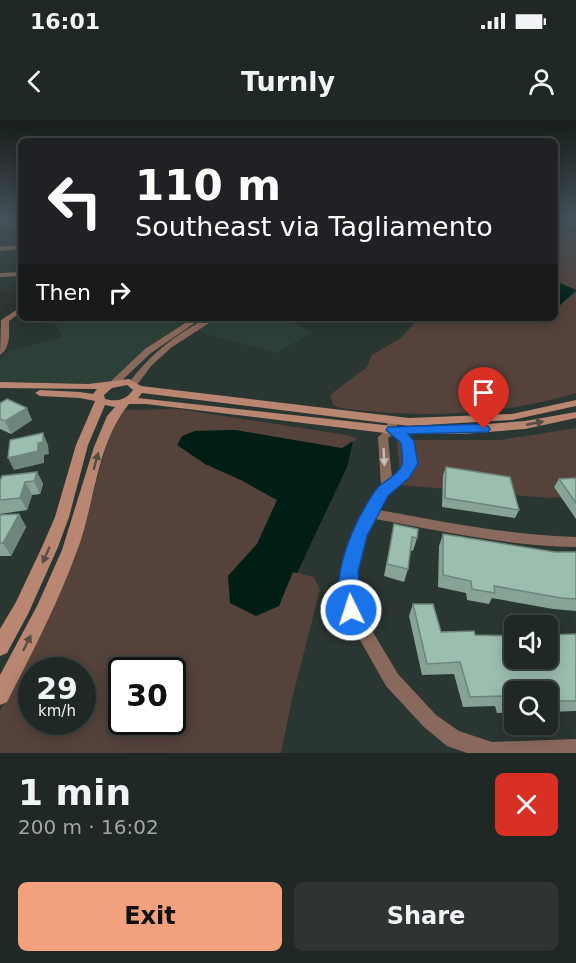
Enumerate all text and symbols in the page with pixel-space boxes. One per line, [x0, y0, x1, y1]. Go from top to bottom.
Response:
text: 16:01 [30, 9, 100, 34]
icon: back [18, 65, 51, 98]
icon: person [525, 65, 558, 98]
text: Turnly [241, 66, 335, 97]
text: 110 m [135, 161, 281, 210]
icon: left [36, 162, 114, 240]
text: Southeast via Tagliamento [135, 211, 493, 242]
icon: right [103, 276, 136, 309]
text: Then [36, 280, 91, 305]
pin [458, 367, 509, 429]
icon: arrive [467, 376, 500, 409]
one-way arrow [525, 418, 544, 427]
one-way arrow [380, 447, 389, 466]
one-way arrow [92, 452, 101, 470]
one-way arrow [42, 547, 51, 564]
position arrow [319, 578, 383, 642]
map controls [504, 615, 558, 735]
button: sound [504, 615, 558, 669]
one-way arrow [22, 634, 32, 652]
speed limit sign: 30 [108, 657, 186, 735]
text: 29 [36, 671, 78, 706]
button: search [504, 681, 558, 735]
text: km/h [38, 702, 76, 720]
text: 1 min [18, 772, 131, 813]
button: close [495, 773, 558, 836]
text: 200 m · 16:02 [18, 815, 159, 839]
button: Exit [18, 882, 282, 951]
button: Share [294, 882, 558, 951]

